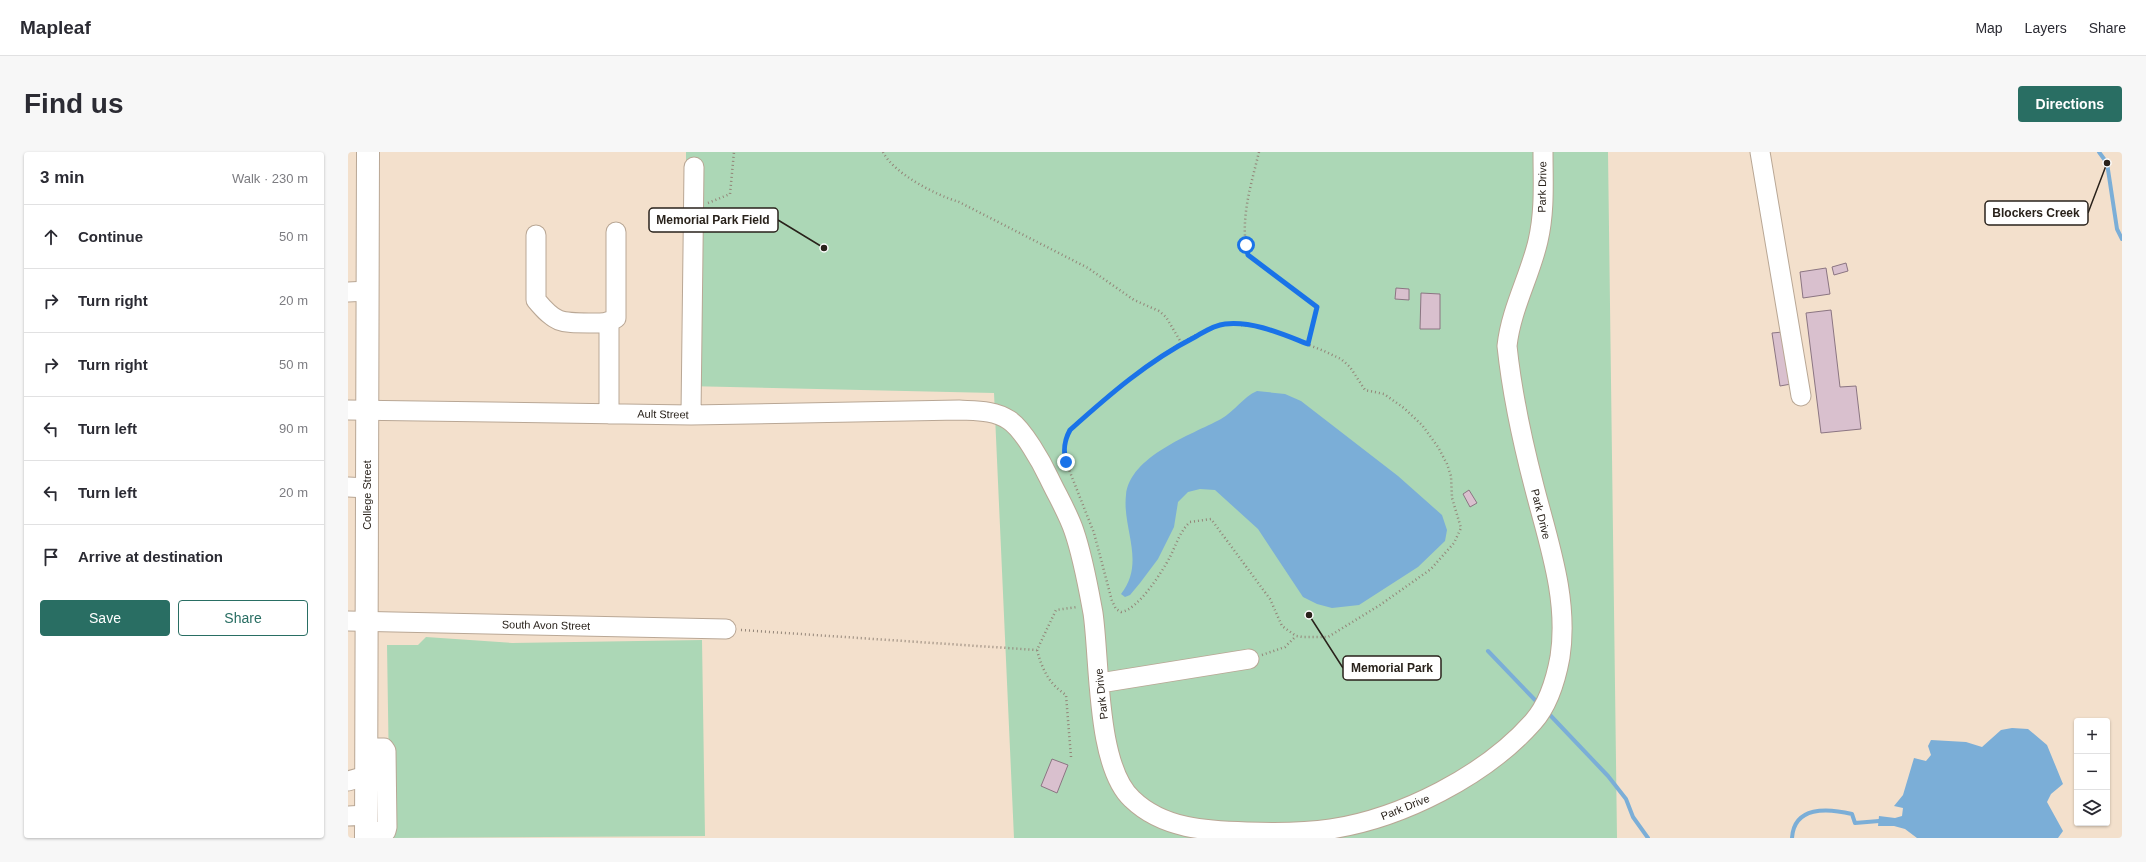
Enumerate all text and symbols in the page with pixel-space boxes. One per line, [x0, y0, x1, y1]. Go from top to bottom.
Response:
text: Mapleaf [20, 17, 91, 38]
text: Map [1975, 20, 2003, 36]
text: Layers [2025, 20, 2067, 36]
text: Share [2089, 20, 2126, 36]
button: Directions [2018, 86, 2122, 122]
text: Find us [24, 88, 124, 119]
street label: Park Drive [1536, 161, 1548, 213]
text: 3 min [40, 168, 84, 187]
text: Walk · 230 m [232, 171, 308, 186]
callout: Blockers Creek [1985, 201, 2088, 225]
text: Blockers Creek [1992, 206, 2080, 220]
callout: Memorial Park Field [649, 208, 778, 232]
text: Memorial Park Field [656, 213, 770, 227]
icon: ahead [40, 226, 62, 248]
text: Continue [78, 228, 143, 245]
text: 50 m [279, 229, 308, 244]
route start [1237, 236, 1255, 254]
icon: right [40, 290, 62, 312]
text: Turn right [78, 292, 148, 309]
text: 20 m [279, 293, 308, 308]
icon: right [40, 354, 62, 376]
text: Turn right [78, 356, 148, 373]
text: 50 m [279, 357, 308, 372]
street label: Ault Street [637, 408, 689, 420]
icon: left [40, 418, 62, 440]
text: Turn left [78, 420, 137, 437]
text: 90 m [279, 421, 308, 436]
route end [1057, 453, 1075, 471]
street label: College Street [361, 460, 373, 530]
icon: left [40, 482, 62, 504]
text: Turn left [78, 484, 137, 501]
text: 20 m [279, 485, 308, 500]
street label: Park Drive [1529, 488, 1553, 540]
icon: arrive [40, 546, 62, 568]
text: Arrive at destination [78, 548, 223, 565]
button: Save [40, 600, 170, 636]
button: Share [178, 600, 308, 636]
street label: South Avon Street [502, 618, 590, 632]
callout: Memorial Park [1343, 656, 1441, 680]
text: Memorial Park [1351, 661, 1433, 675]
street label: Park Drive [1092, 668, 1110, 720]
map controls [2074, 718, 2110, 826]
button: + [2074, 718, 2110, 754]
button: − [2074, 754, 2110, 790]
button: layers [2074, 790, 2110, 826]
street label: Park Drive [1379, 792, 1431, 822]

